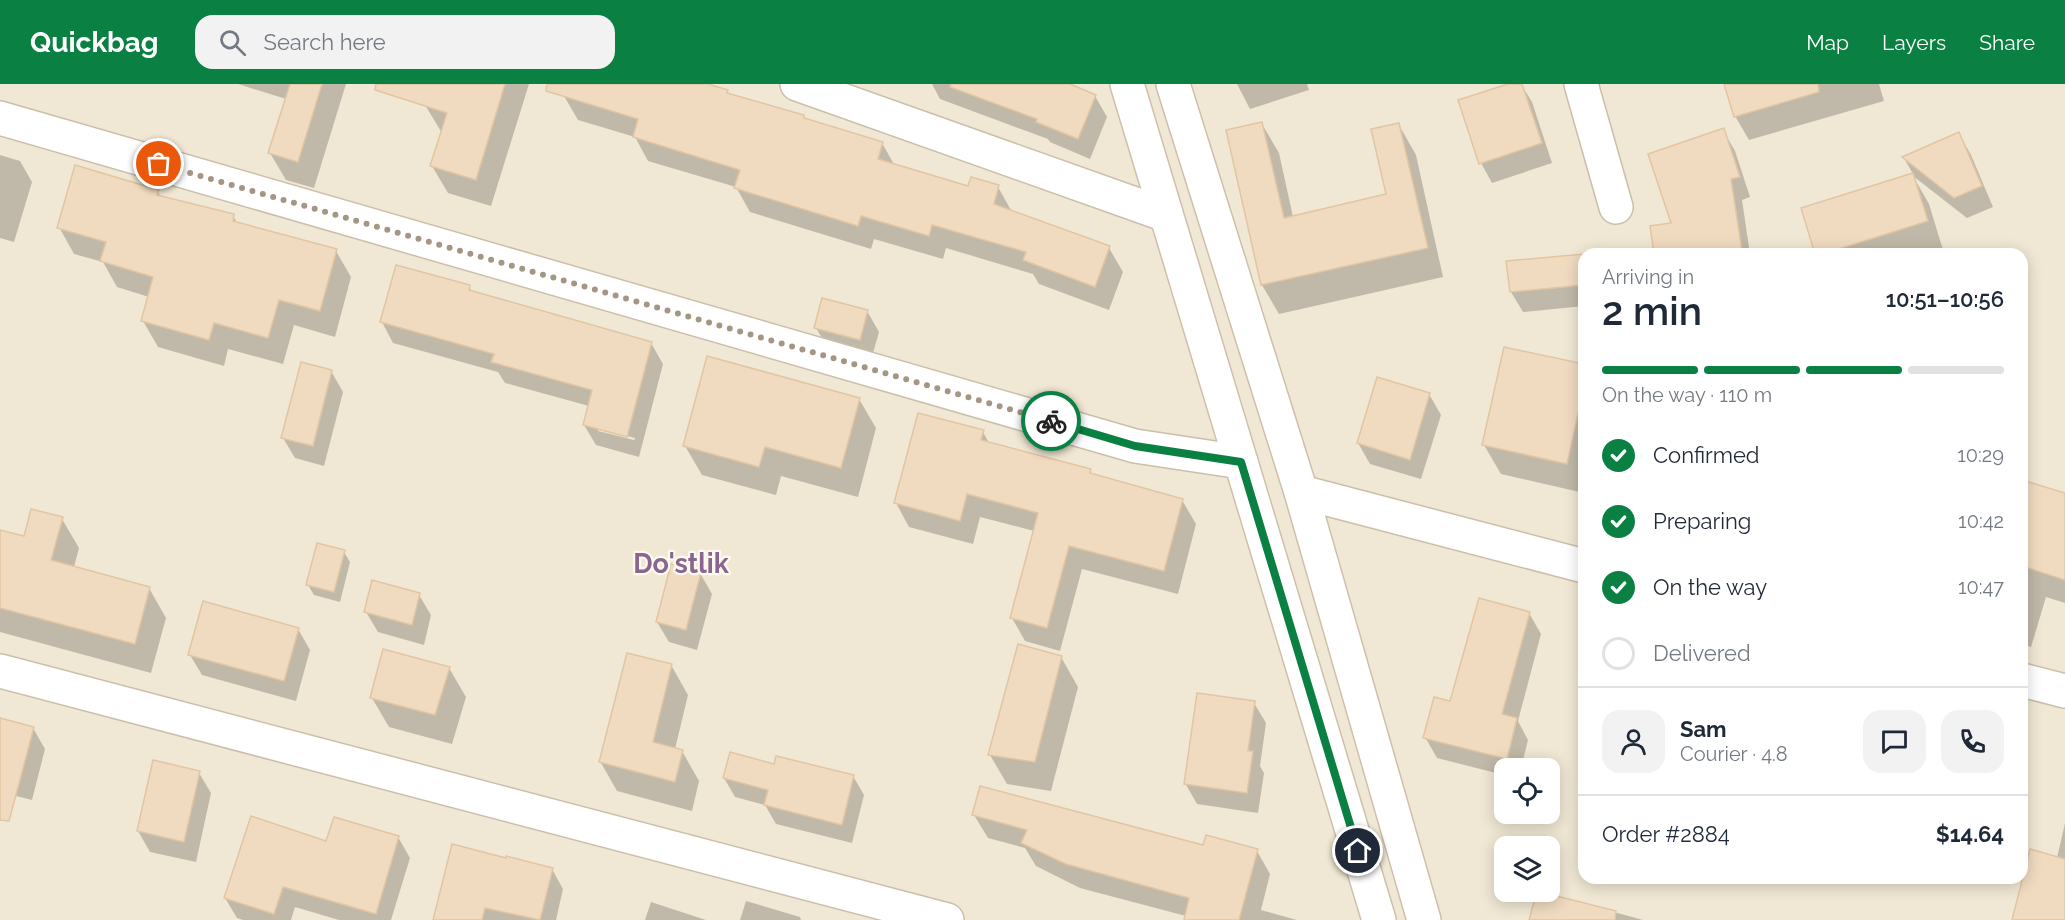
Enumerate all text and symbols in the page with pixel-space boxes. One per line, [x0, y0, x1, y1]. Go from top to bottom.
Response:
search box [195, 15, 615, 69]
text: Quickbag [30, 26, 159, 59]
icon: search [216, 26, 249, 59]
text: Search here [264, 29, 386, 55]
text: Map [1806, 30, 1849, 55]
text: Layers [1882, 30, 1946, 55]
text: Share [1979, 30, 2035, 55]
pin [133, 138, 184, 189]
icon: bag [142, 147, 175, 180]
text: Arriving in [1602, 265, 1694, 289]
text: 10:51–10:56 [1886, 286, 2004, 312]
text: 2 min [1602, 288, 1702, 334]
text: On the way · 110 m [1602, 383, 1772, 407]
courier [1021, 391, 1081, 451]
icon: bike [1035, 405, 1068, 438]
icon: check [1602, 439, 1635, 472]
text: Confirmed [1653, 442, 1760, 468]
text: 10:29 [1957, 443, 2004, 467]
icon: check [1602, 505, 1635, 538]
text: Preparing [1653, 508, 1751, 534]
text: 10:42 [1958, 509, 2004, 533]
district label: Do'stlik [633, 548, 730, 579]
icon: check [1602, 571, 1635, 604]
text: On the way [1653, 574, 1767, 600]
text: 10:47 [1958, 575, 2004, 599]
text: Delivered [1653, 640, 1751, 666]
button: person [1602, 710, 1665, 773]
button: chat [1863, 710, 1926, 773]
button: phone [1941, 710, 2004, 773]
text: Sam [1680, 716, 1727, 742]
text: Courier · 4.8 [1680, 742, 1788, 766]
map controls [1494, 758, 1560, 902]
button: locate [1494, 758, 1560, 824]
text: Order #2884 [1602, 821, 1730, 847]
text: $14.64 [1936, 821, 2004, 847]
pin [1332, 825, 1383, 876]
icon: home [1341, 834, 1374, 867]
button: layers [1494, 836, 1560, 902]

